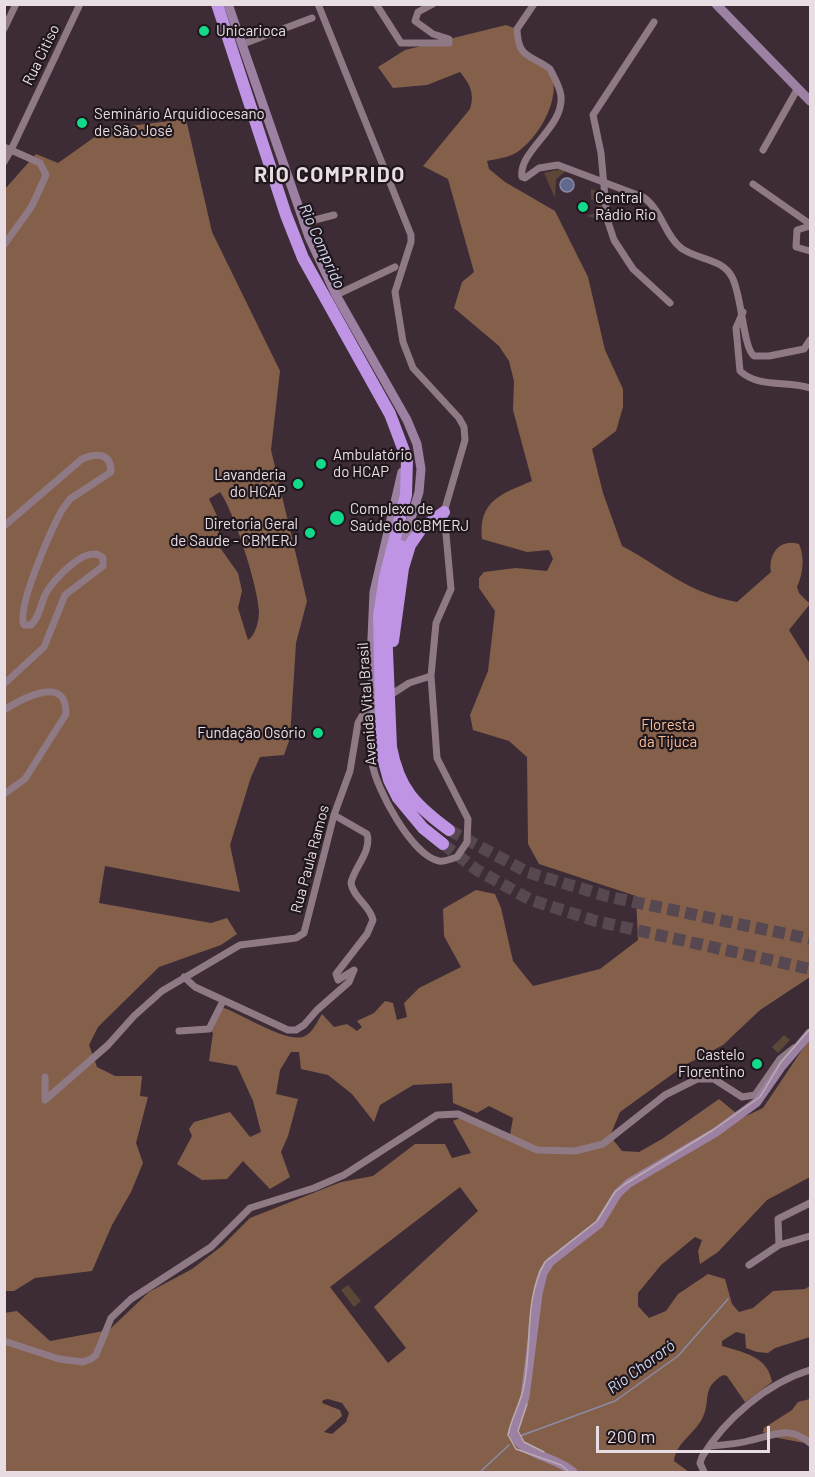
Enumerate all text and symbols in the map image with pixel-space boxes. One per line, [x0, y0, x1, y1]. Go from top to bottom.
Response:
street label: Rua Citiso [19, 22, 63, 88]
place label: Unicarioca [216, 22, 286, 40]
marker: Unicarioca [197, 24, 211, 38]
place label: Seminário Arquidiocesano de São José [94, 105, 265, 140]
marker: Seminário Arquidiocesano de São José [75, 116, 89, 130]
district label: RIO COMPRIDO [254, 162, 406, 188]
place label: Central Rádio Rio [595, 189, 656, 224]
marker: Central Rádio Rio [576, 200, 590, 214]
water label: Rio Comprido [295, 201, 349, 291]
place label: Ambulatório do HCAP [333, 446, 413, 481]
marker: Ambulatório do HCAP [314, 457, 328, 471]
place label: Lavanderia do HCAP [214, 466, 286, 501]
marker: Lavanderia do HCAP [291, 477, 305, 491]
place label: Complexo de Saúde do CBMERJ [350, 500, 469, 535]
marker: Complexo de Saúde do CBMERJ [328, 509, 346, 527]
place label: Diretoria Geral de Saude - CBMERJ [170, 515, 298, 550]
marker: Diretoria Geral de Saude - CBMERJ [303, 526, 317, 540]
street label: Avenida Vital Brasil [354, 642, 380, 766]
park label: Floresta da Tijuca [639, 716, 697, 751]
place label: Fundação Osório [197, 724, 306, 742]
marker: Fundação Osório [311, 726, 325, 740]
street label: Rua Paula Ramos [287, 803, 333, 915]
place label: Castelo Florentino [678, 1046, 745, 1081]
marker: Castelo Florentino [750, 1057, 764, 1071]
water label: Rio Chororó [603, 1336, 679, 1398]
scale bar [599, 1414, 773, 1452]
text: 200 m [607, 1425, 655, 1447]

